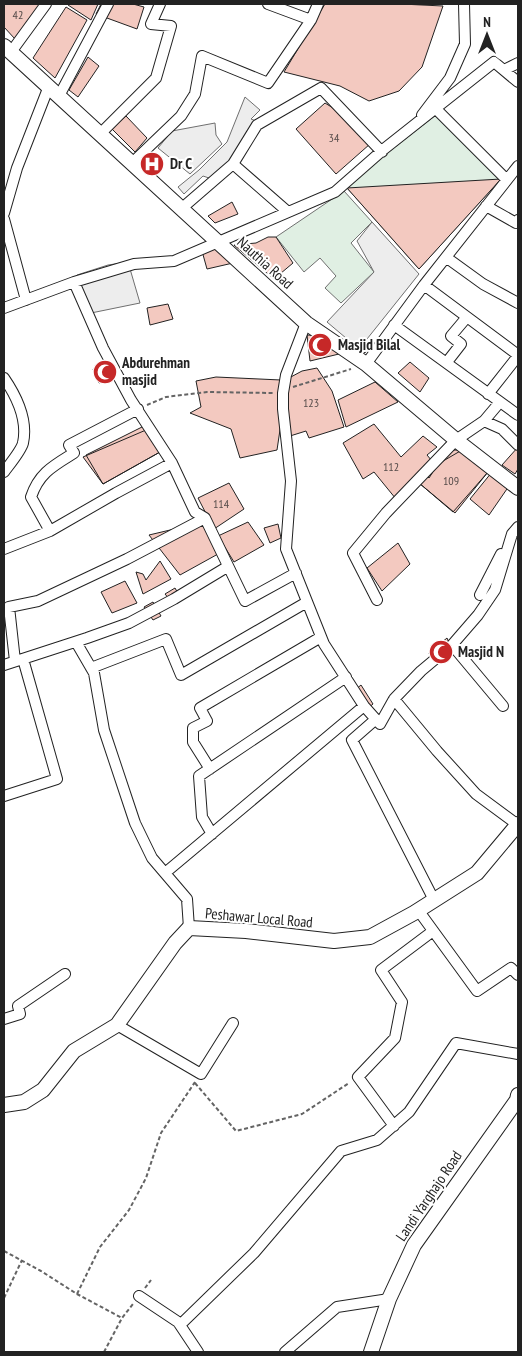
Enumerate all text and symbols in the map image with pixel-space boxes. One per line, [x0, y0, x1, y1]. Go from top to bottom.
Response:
house number: 42 [13, 7, 23, 22]
north arrow [462, 10, 512, 60]
text: N [483, 13, 491, 31]
house number: 34 [329, 130, 340, 145]
hospital icon: Dr C [139, 151, 165, 177]
place label: Dr C [170, 154, 192, 173]
street label: Nauthia Road [233, 232, 297, 293]
mosque icon: Masjid Bilal [307, 332, 333, 358]
place label: Masjid Bilal [338, 335, 400, 354]
place label: Abdurehman masjid [121, 353, 190, 389]
mosque icon: Abdurehman masjid [92, 359, 118, 385]
house number: 123 [303, 395, 319, 410]
house number: 112 [383, 459, 399, 474]
house number: 109 [443, 473, 459, 488]
house number: 114 [213, 496, 230, 511]
mosque icon: Masjid N [428, 639, 454, 665]
place label: Masjid N [458, 642, 504, 661]
street label: Peshawar Local Road [204, 903, 314, 932]
street label: Landi Yarghajo Road [391, 1147, 466, 1244]

